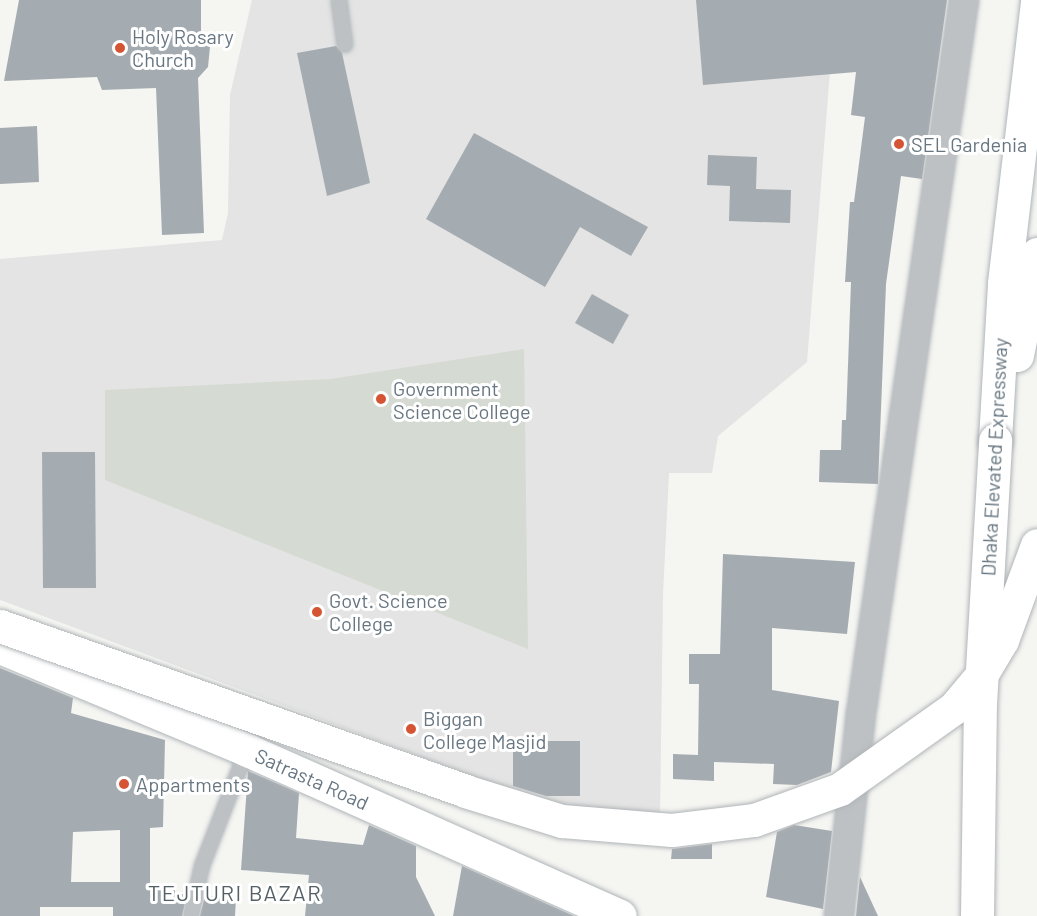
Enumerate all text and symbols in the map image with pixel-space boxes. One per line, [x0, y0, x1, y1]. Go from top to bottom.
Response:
place label: Holy Rosary Church [132, 24, 234, 71]
marker: Holy Rosary Church [113, 41, 127, 55]
place label: SEL Gardenia [911, 132, 1027, 156]
marker: SEL Gardenia [892, 137, 906, 151]
street label: Dhaka Elevated Expressway [976, 337, 1012, 577]
place label: Government Science College [393, 376, 531, 423]
marker: Government Science College [374, 392, 388, 406]
place label: Govt. Science College [329, 588, 448, 635]
marker: Govt. Science College [310, 605, 324, 619]
place label: Biggan College Masjid [423, 706, 546, 753]
marker: Biggan College Masjid [404, 722, 418, 736]
street label: Satrasta Road [251, 743, 373, 815]
place label: Appartments [136, 772, 250, 796]
marker: Appartments [117, 777, 131, 791]
district label: TEJTURI BAZAR [148, 880, 322, 906]

